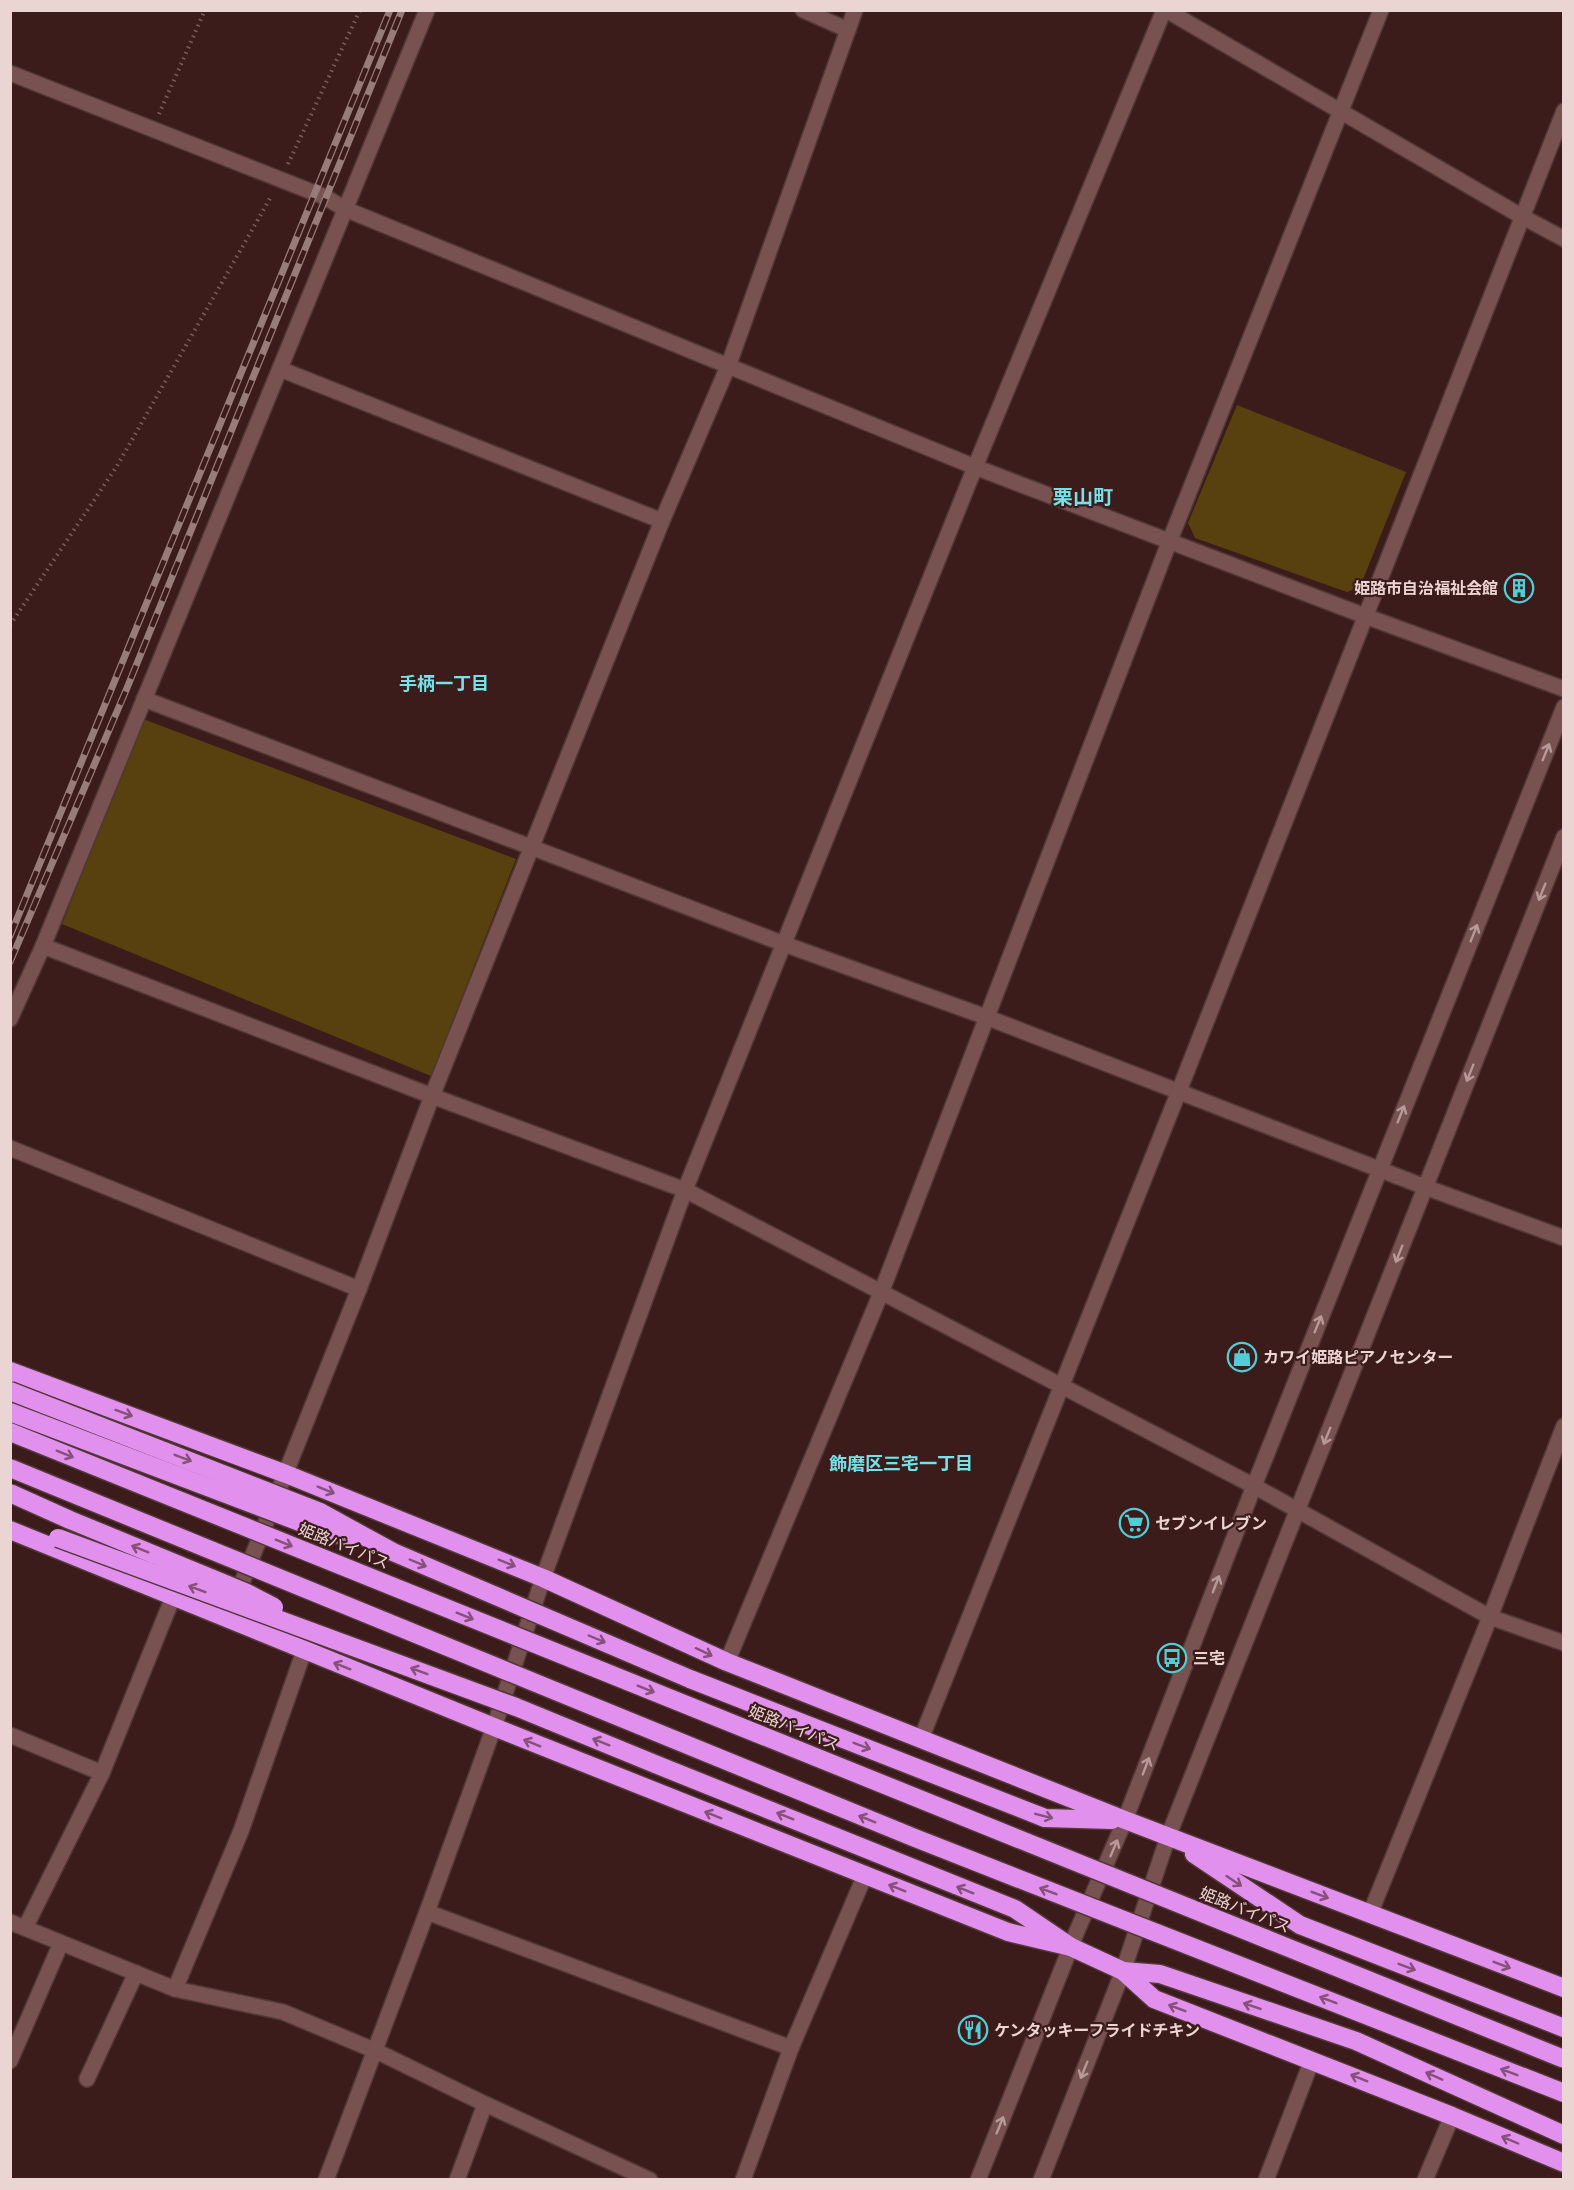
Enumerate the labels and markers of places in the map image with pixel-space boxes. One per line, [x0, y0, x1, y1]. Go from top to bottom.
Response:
building icon: 姫路市自治福祉会館 [1503, 572, 1535, 604]
place label: 姫路市自治福祉会館 [1354, 579, 1498, 598]
shop icon: カワイ姫路ピアノセンター [1226, 1341, 1258, 1373]
place label: カワイ姫路ピアノセンター [1263, 1348, 1454, 1367]
supermarket icon: セブンイレブン [1118, 1507, 1150, 1539]
place label: セブンイレブン [1155, 1514, 1267, 1533]
bus stop icon: 三宅 [1156, 1642, 1188, 1674]
place label: 三宅 [1193, 1649, 1225, 1668]
restaurant icon: ケンタッキーフライドチキン [957, 2014, 989, 2046]
place label: ケンタッキーフライドチキン [994, 2021, 1200, 2040]

